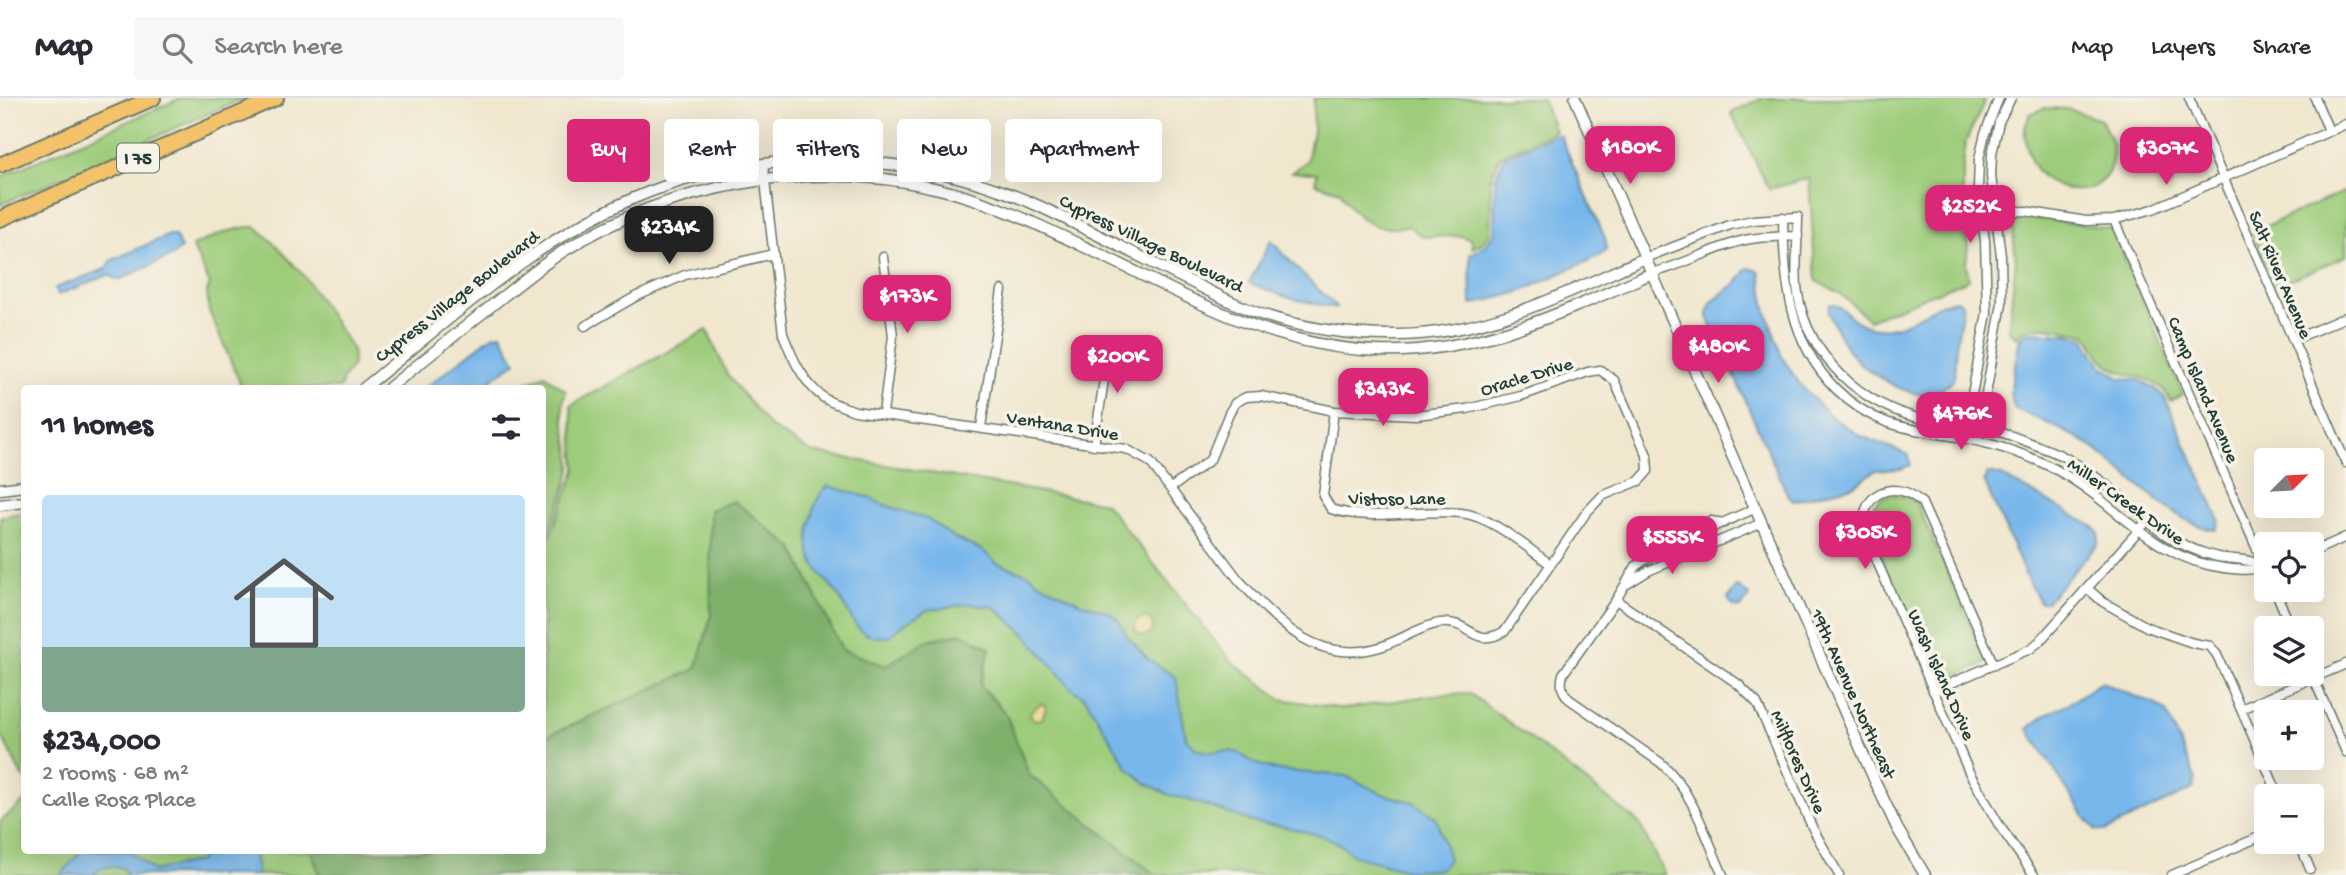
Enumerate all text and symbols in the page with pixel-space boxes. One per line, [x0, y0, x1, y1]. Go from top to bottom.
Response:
search box [134, 17, 624, 80]
text: Map [35, 29, 92, 67]
icon: search [158, 29, 196, 67]
text: Search here [214, 33, 343, 64]
text: Map [2071, 34, 2113, 63]
text: Layers [2151, 34, 2215, 63]
text: Share [2253, 34, 2311, 63]
chip: Buy [567, 119, 650, 182]
chip: Rent [664, 119, 759, 182]
chip: Filters [773, 119, 883, 182]
chip: New [897, 119, 991, 182]
chip: Apartment [1005, 119, 1162, 182]
pin: $180K [1581, 126, 1679, 186]
pin: $307K [2117, 127, 2215, 187]
text: $180K [1601, 135, 1659, 162]
text: $307K [2136, 136, 2196, 163]
road number: I 75 [117, 144, 159, 172]
pin: $252K [1921, 186, 2019, 245]
street label: Cypress Village Boulevard [1055, 191, 1248, 301]
text: $252K [1941, 194, 1999, 221]
pin: $234K [620, 206, 718, 266]
street label: Salt River Avenue [2242, 208, 2316, 343]
text: $234K [640, 215, 698, 242]
street label: Cypress Village Boulevard [371, 225, 546, 369]
pin: $173K [858, 275, 956, 335]
text: $173K [879, 284, 935, 311]
street label: Camp Island Avenue [2161, 314, 2243, 467]
pin: $480K [1669, 326, 1767, 385]
text: $480K [1688, 334, 1748, 361]
pin: $200K [1068, 336, 1166, 395]
text: $200K [1087, 344, 1147, 371]
street label: Oracle Drive [1478, 353, 1576, 403]
pin: $343K [1334, 368, 1432, 428]
text: $343K [1354, 377, 1412, 404]
pin: $476K [1912, 392, 2010, 452]
text: $476K [1932, 401, 1990, 428]
street label: Ventana Drive [1004, 407, 1120, 448]
icon: filters [487, 408, 525, 446]
text: 11 homes [42, 410, 153, 445]
north arrow [2254, 448, 2324, 518]
map controls [2254, 448, 2324, 854]
street label: Miller Creek Drive [2062, 454, 2188, 552]
street label: Vistoso Lane [1348, 489, 1446, 512]
pin: $305K [1816, 512, 1914, 571]
pin: $555K [1623, 517, 1721, 576]
text: $305K [1835, 520, 1895, 547]
text: $555K [1642, 525, 1702, 552]
button: locate [2254, 532, 2324, 602]
icon: home [221, 540, 347, 666]
street label: 19th Avenue Northeast [1804, 605, 1901, 785]
street label: Wash Island Drive [1901, 606, 1979, 745]
button: layers [2254, 616, 2324, 686]
button: + [2254, 700, 2324, 770]
street label: Milflores Drive [1764, 707, 1830, 818]
text: $234,000 [42, 726, 160, 761]
text: 2 rooms · 68 m² [42, 761, 189, 788]
button: − [2254, 784, 2324, 854]
text: Calle Rosa Place [42, 788, 196, 815]

